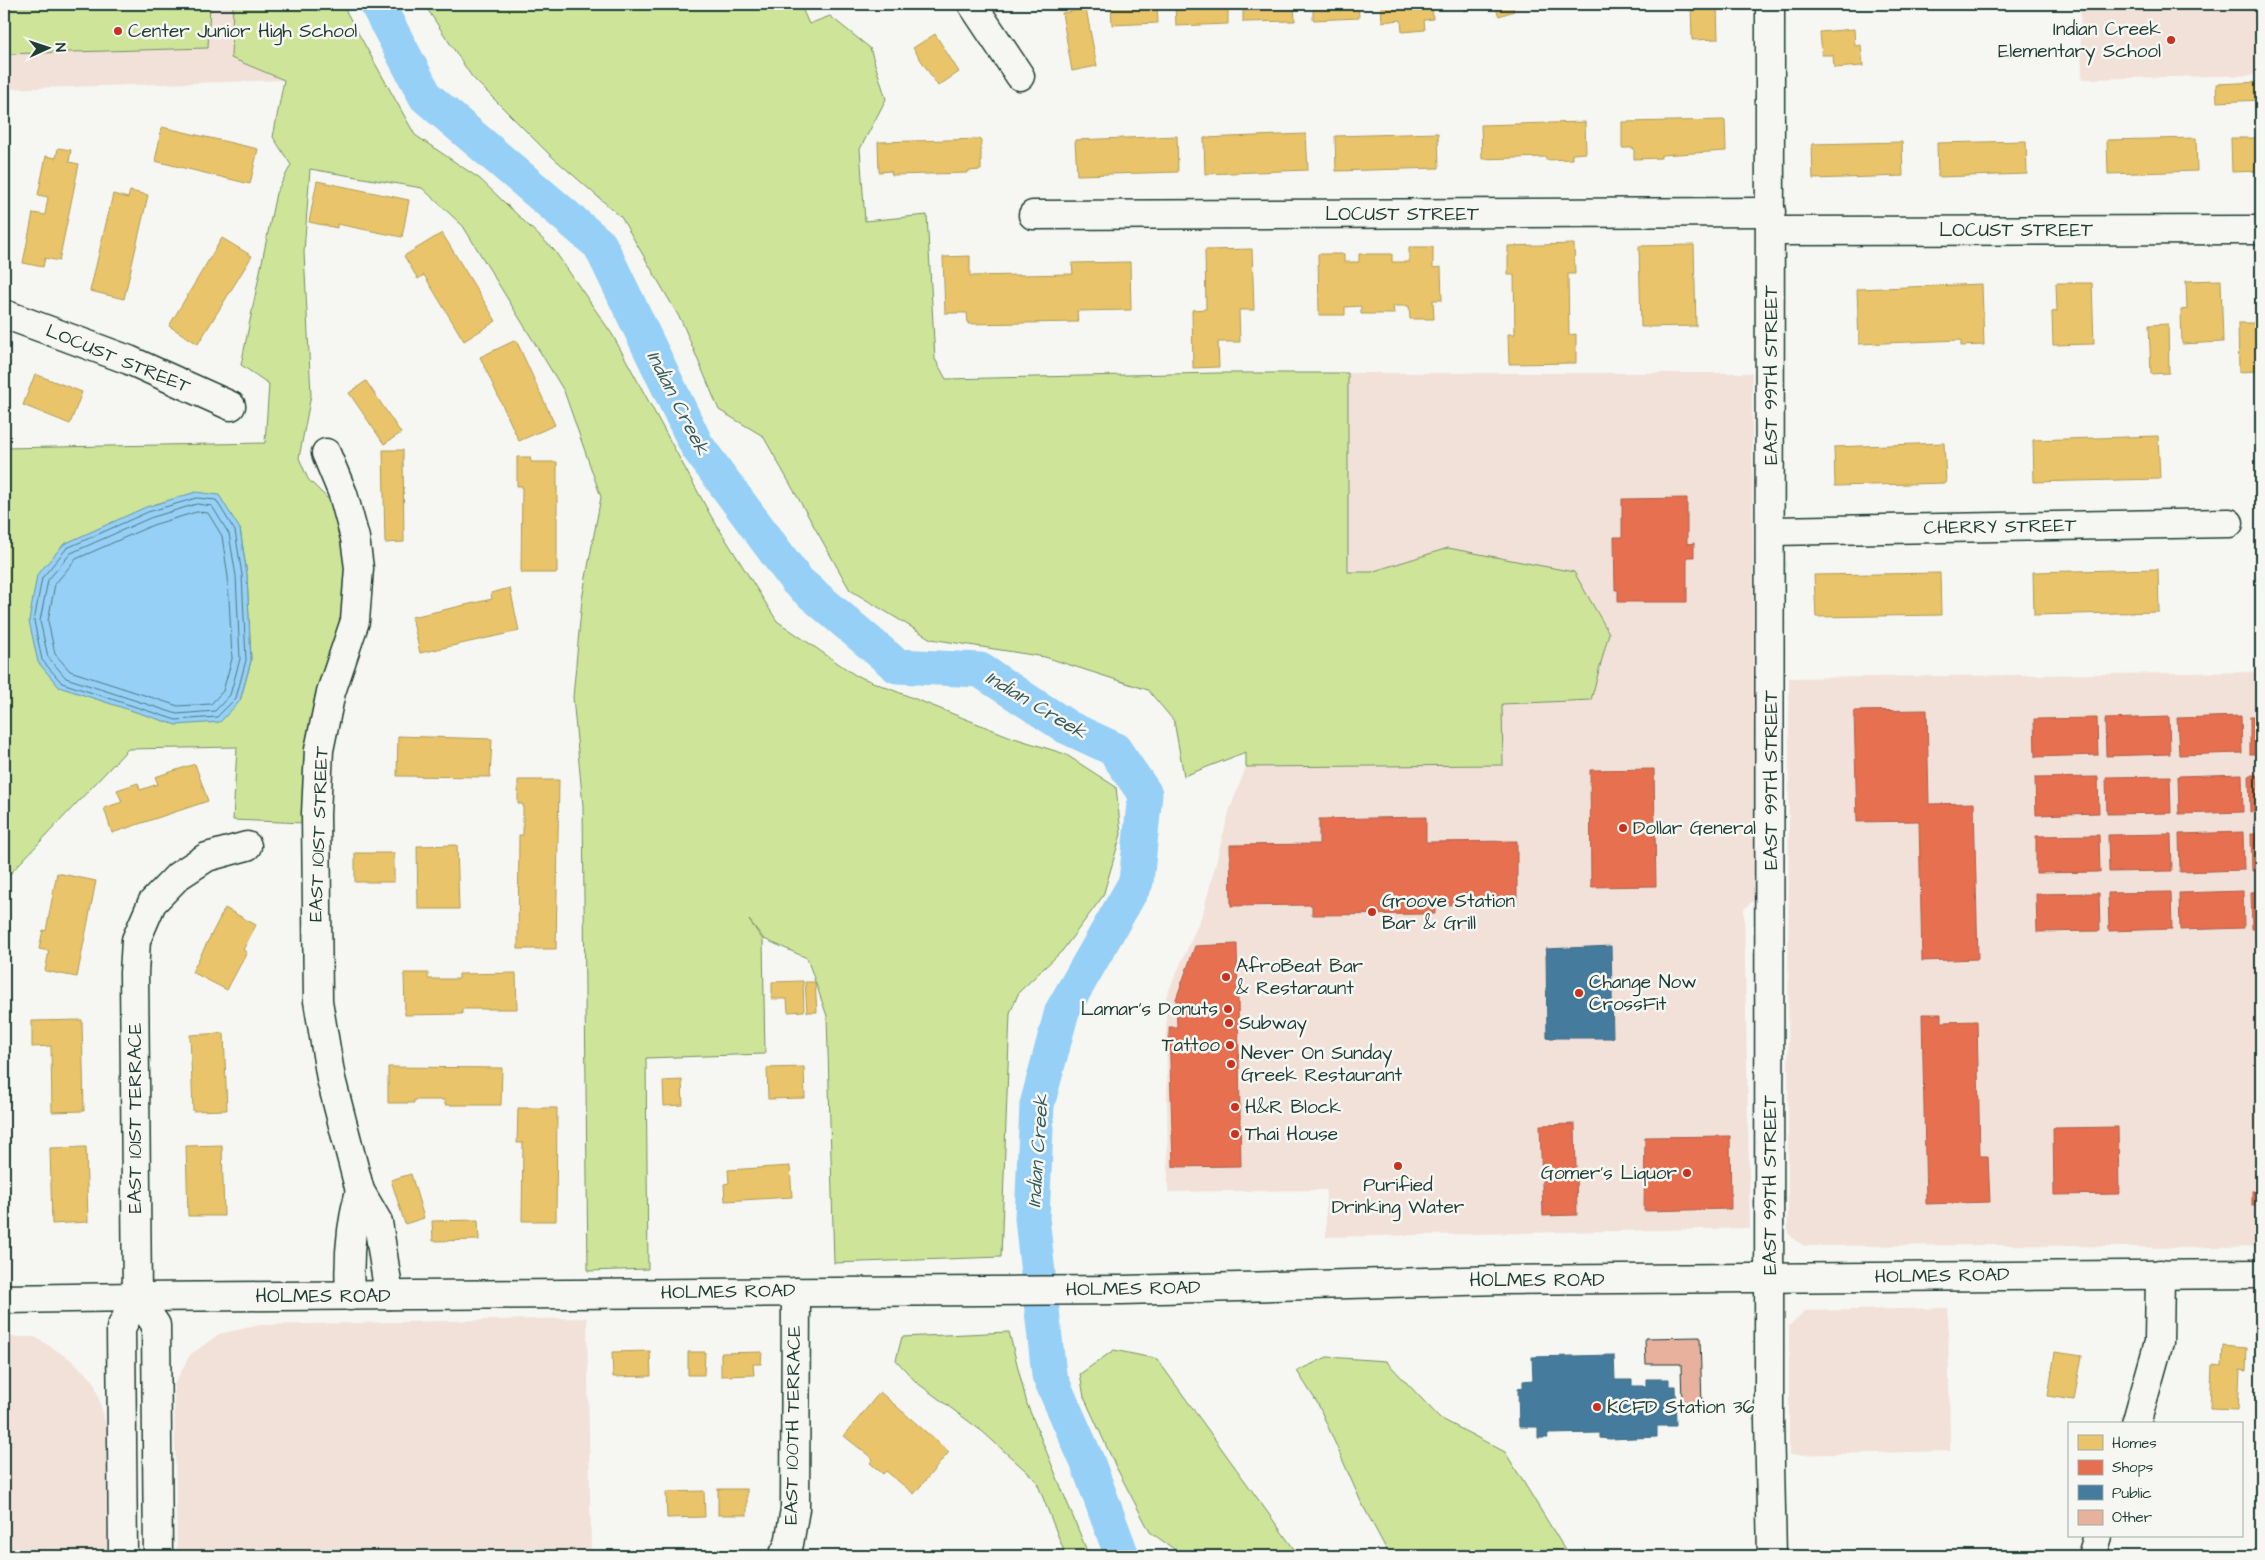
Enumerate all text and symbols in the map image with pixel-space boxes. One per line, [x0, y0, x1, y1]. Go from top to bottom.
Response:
place label: Indian Creek Elementary School [1998, 16, 2161, 66]
place label: Center Junior High School [128, 18, 357, 46]
north arrow [22, 22, 72, 72]
marker: Center Junior High School [112, 25, 124, 37]
marker: Indian Creek Elementary School [2165, 34, 2177, 46]
text: N [50, 42, 70, 52]
street label: LOCUST STREET [1325, 201, 1479, 228]
street label: LOCUST STREET [1939, 217, 2093, 244]
street label: EAST 99TH STREET [1758, 285, 1785, 465]
street label: LOCUST STREET [42, 318, 194, 400]
water label: Indian Creek [640, 346, 717, 461]
street label: CHERRY STREET [1923, 512, 2077, 542]
water label: Indian Creek [980, 664, 1093, 747]
street label: EAST 99TH STREET [1758, 690, 1785, 870]
street label: EAST 101ST STREET [302, 746, 336, 922]
place label: Dollar General [1633, 815, 1756, 842]
marker: Dollar General [1617, 822, 1629, 834]
place label: Groove Station Bar & Grill [1382, 888, 1515, 937]
marker: Groove Station Bar & Grill [1366, 906, 1378, 918]
place label: AfroBeat Bar & Restaraunt [1236, 953, 1364, 1002]
place label: Change Now CrossFit [1589, 969, 1697, 1018]
marker: AfroBeat Bar & Restaraunt [1220, 971, 1232, 983]
marker: Change Now CrossFit [1573, 987, 1585, 999]
place label: Lamar's Donuts [1081, 996, 1218, 1023]
marker: Lamar's Donuts [1222, 1003, 1234, 1015]
place label: Subway [1239, 1010, 1308, 1038]
marker: Subway [1223, 1017, 1235, 1029]
street label: EAST 101ST TERRACE [122, 1023, 149, 1213]
place label: Tattoo [1162, 1032, 1220, 1059]
marker: Tattoo [1224, 1039, 1236, 1051]
place label: Never On Sunday Greek Restaurant [1241, 1040, 1402, 1089]
marker: Never On Sunday Greek Restaurant [1225, 1058, 1237, 1070]
water label: Indian Creek [1020, 1093, 1056, 1209]
place label: H&R Block [1245, 1094, 1342, 1121]
street label: EAST 99TH STREET [1757, 1095, 1784, 1275]
marker: H&R Block [1229, 1101, 1241, 1113]
place label: Thai House [1245, 1121, 1338, 1148]
marker: Thai House [1229, 1128, 1241, 1140]
marker: Purified Drinking Water [1392, 1160, 1404, 1172]
place label: Gomer's Liquor [1541, 1160, 1678, 1187]
marker: Gomer's Liquor [1681, 1167, 1693, 1179]
place label: Purified Drinking Water [1332, 1172, 1465, 1222]
street label: HOLMES ROAD [1874, 1261, 2010, 1291]
street label: HOLMES ROAD [1470, 1267, 1604, 1294]
street label: HOLMES ROAD [1065, 1274, 1201, 1304]
street label: HOLMES ROAD [660, 1277, 796, 1307]
street label: HOLMES ROAD [256, 1283, 390, 1310]
street label: EAST 100TH TERRACE [778, 1325, 808, 1525]
place label: KCFD Station 36 [1607, 1394, 1755, 1421]
marker: KCFD Station 36 [1591, 1401, 1603, 1413]
legend [2068, 1422, 2242, 1538]
text: Homes [2112, 1433, 2157, 1454]
text: Shops [2112, 1457, 2154, 1478]
text: Public [2112, 1483, 2152, 1504]
text: Other [2112, 1507, 2152, 1528]

